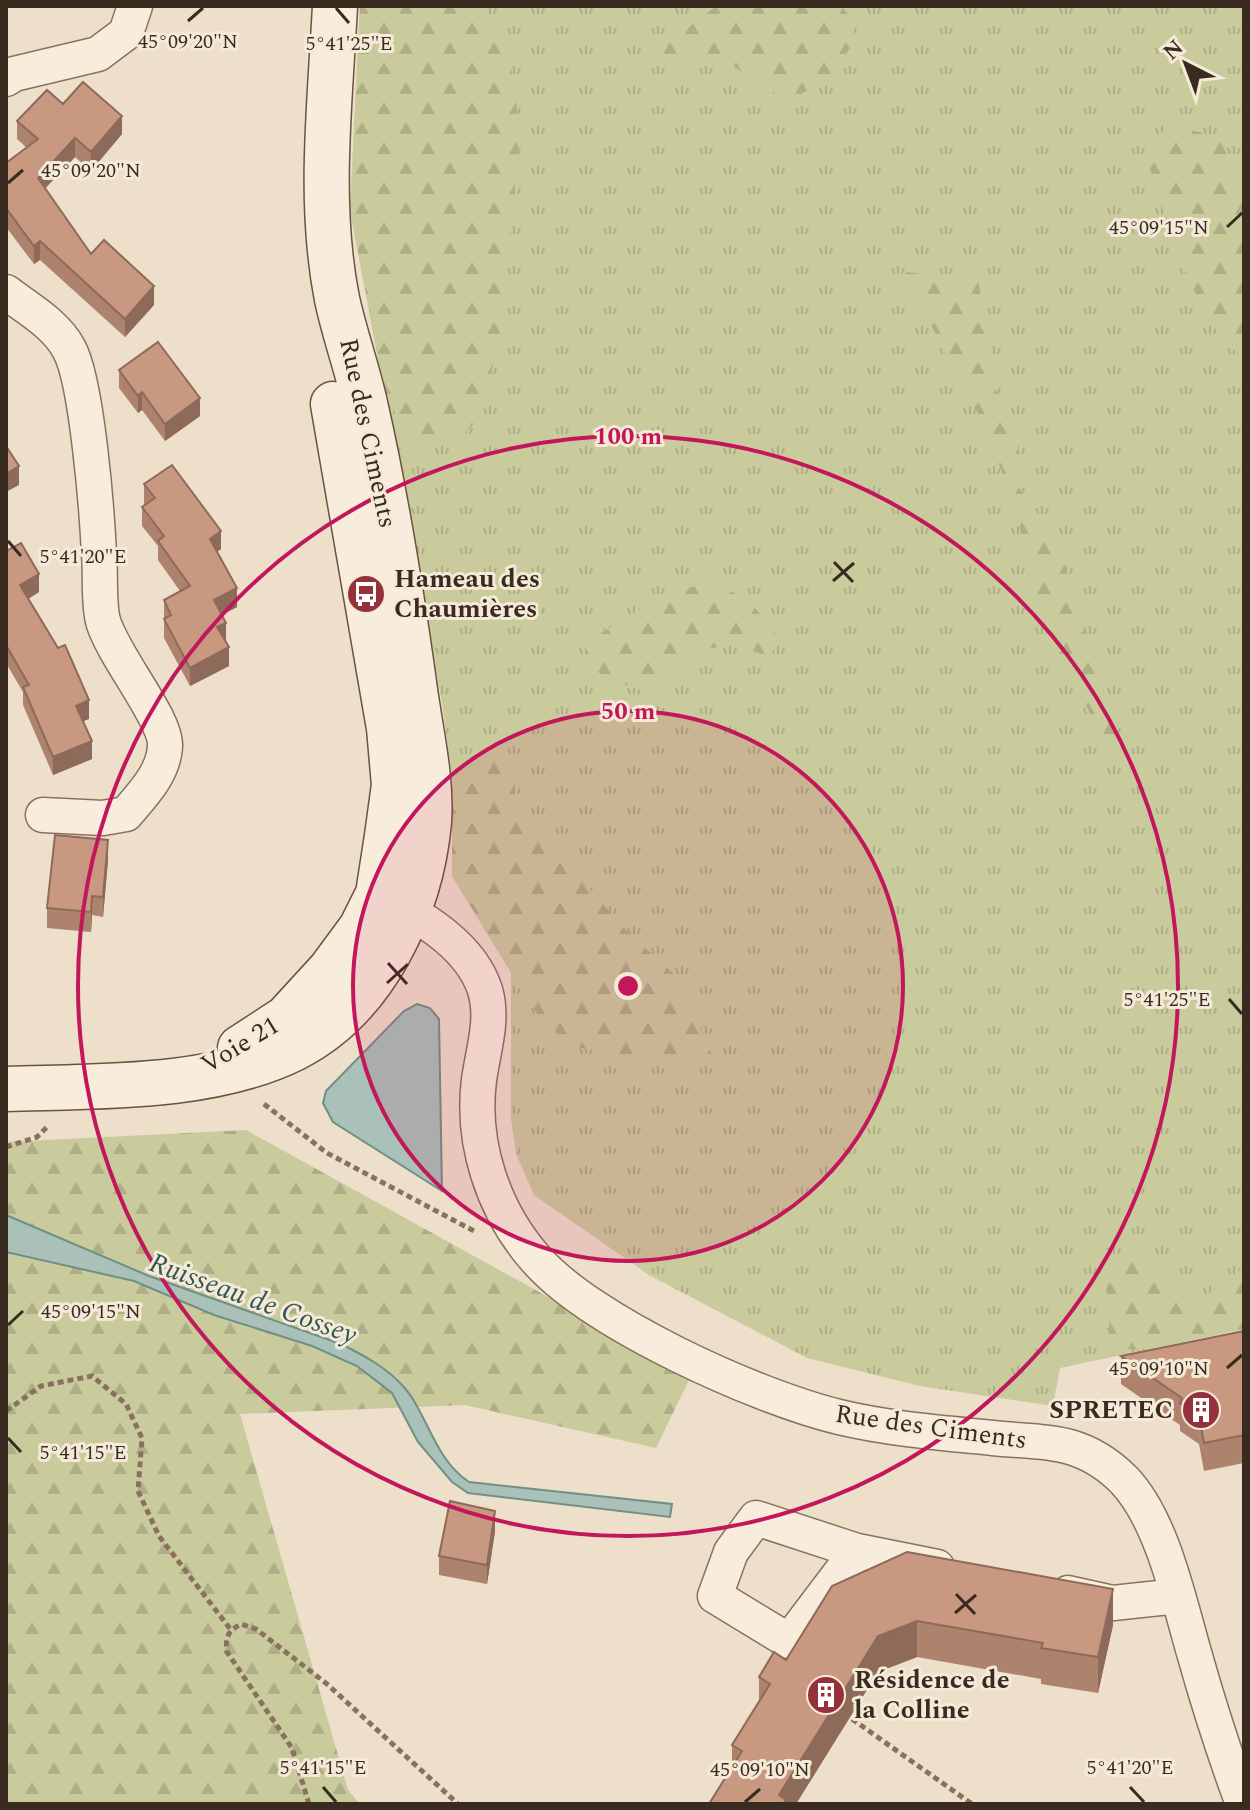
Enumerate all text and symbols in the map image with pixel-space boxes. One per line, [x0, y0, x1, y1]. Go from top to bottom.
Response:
north arrow [1146, 24, 1226, 104]
text: 45°09'20"N [138, 27, 238, 57]
text: 5°41'25"E [305, 29, 393, 59]
text: N [1156, 32, 1191, 69]
text: 45°09'20"N [41, 156, 141, 186]
text: 45°09'15"N [1109, 213, 1209, 243]
street label: Rue des Ciments [328, 334, 408, 532]
text: 100 m [594, 419, 662, 455]
text: 5°41'20"E [39, 542, 127, 572]
place label: Hameau des Chaumières [394, 559, 540, 629]
bus stop icon: Hameau des Chaumières [345, 573, 387, 615]
text: 50 m [601, 694, 656, 730]
centre of rings [614, 972, 642, 1000]
text: 5°41'25"E [1123, 985, 1211, 1015]
street label: Voie 21 [193, 1006, 287, 1084]
water label: Ruisseau de Cossey [143, 1241, 363, 1357]
text: 45°09'15"N [41, 1297, 141, 1327]
text: 45°09'10"N [1109, 1354, 1209, 1384]
building icon: SPRETEC [1180, 1389, 1222, 1431]
place label: SPRETEC [1049, 1390, 1173, 1430]
street label: Rue des Ciments [833, 1394, 1029, 1460]
text: 5°41'15"E [39, 1438, 127, 1468]
place label: Résidence de la Colline [854, 1660, 1010, 1730]
building icon: Résidence de la Colline [805, 1674, 847, 1716]
text: 5°41'15"E [279, 1753, 367, 1783]
text: 5°41'20"E [1086, 1753, 1174, 1783]
text: 45°09'10"N [710, 1755, 810, 1785]

